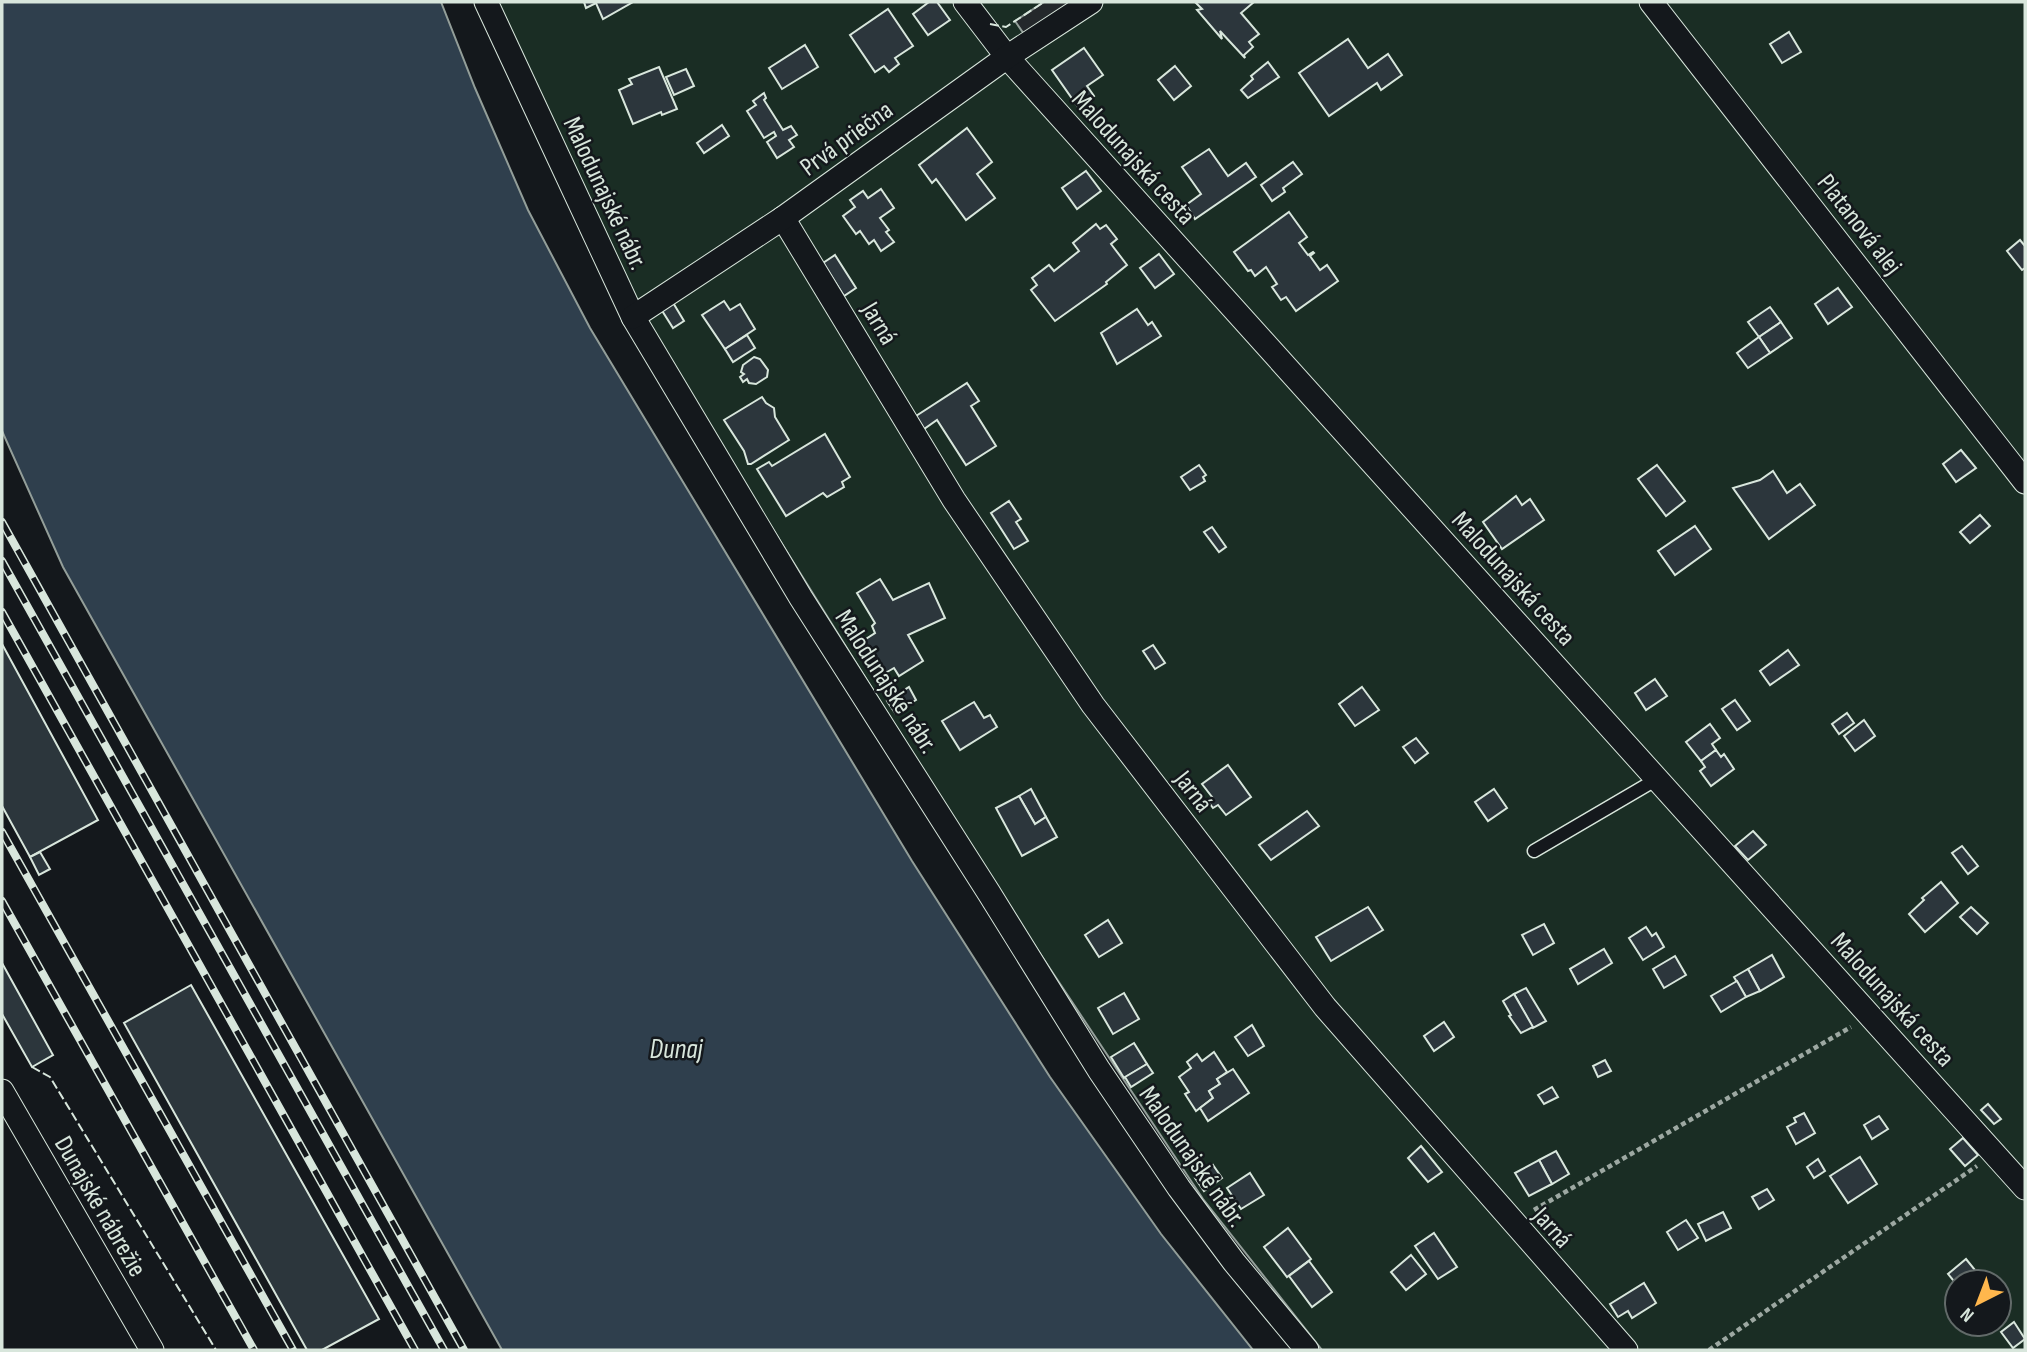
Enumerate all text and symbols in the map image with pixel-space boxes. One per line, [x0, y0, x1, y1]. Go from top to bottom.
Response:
street label: Malodunajská cesta [1065, 85, 1201, 232]
street label: Prvá priečna [794, 95, 899, 183]
street label: Malodunajské nábr. [556, 112, 654, 275]
street label: Platanová alej [1810, 168, 1908, 281]
street label: Jarná [854, 296, 903, 351]
street label: Malodunajská cesta [1445, 506, 1581, 653]
street label: Malodunajské nábr. [828, 604, 944, 759]
street label: Jarná [1166, 764, 1219, 819]
street label: Malodunajská cesta [1824, 927, 1960, 1074]
water label: Dunaj [650, 1033, 704, 1066]
street label: Malodunajské nábr. [1132, 1080, 1252, 1233]
street label: Dunajské nábrežie [47, 1131, 152, 1282]
street label: Jarná [1525, 1201, 1578, 1255]
north arrow [1943, 1268, 2013, 1338]
text: N [1956, 1303, 1979, 1326]

